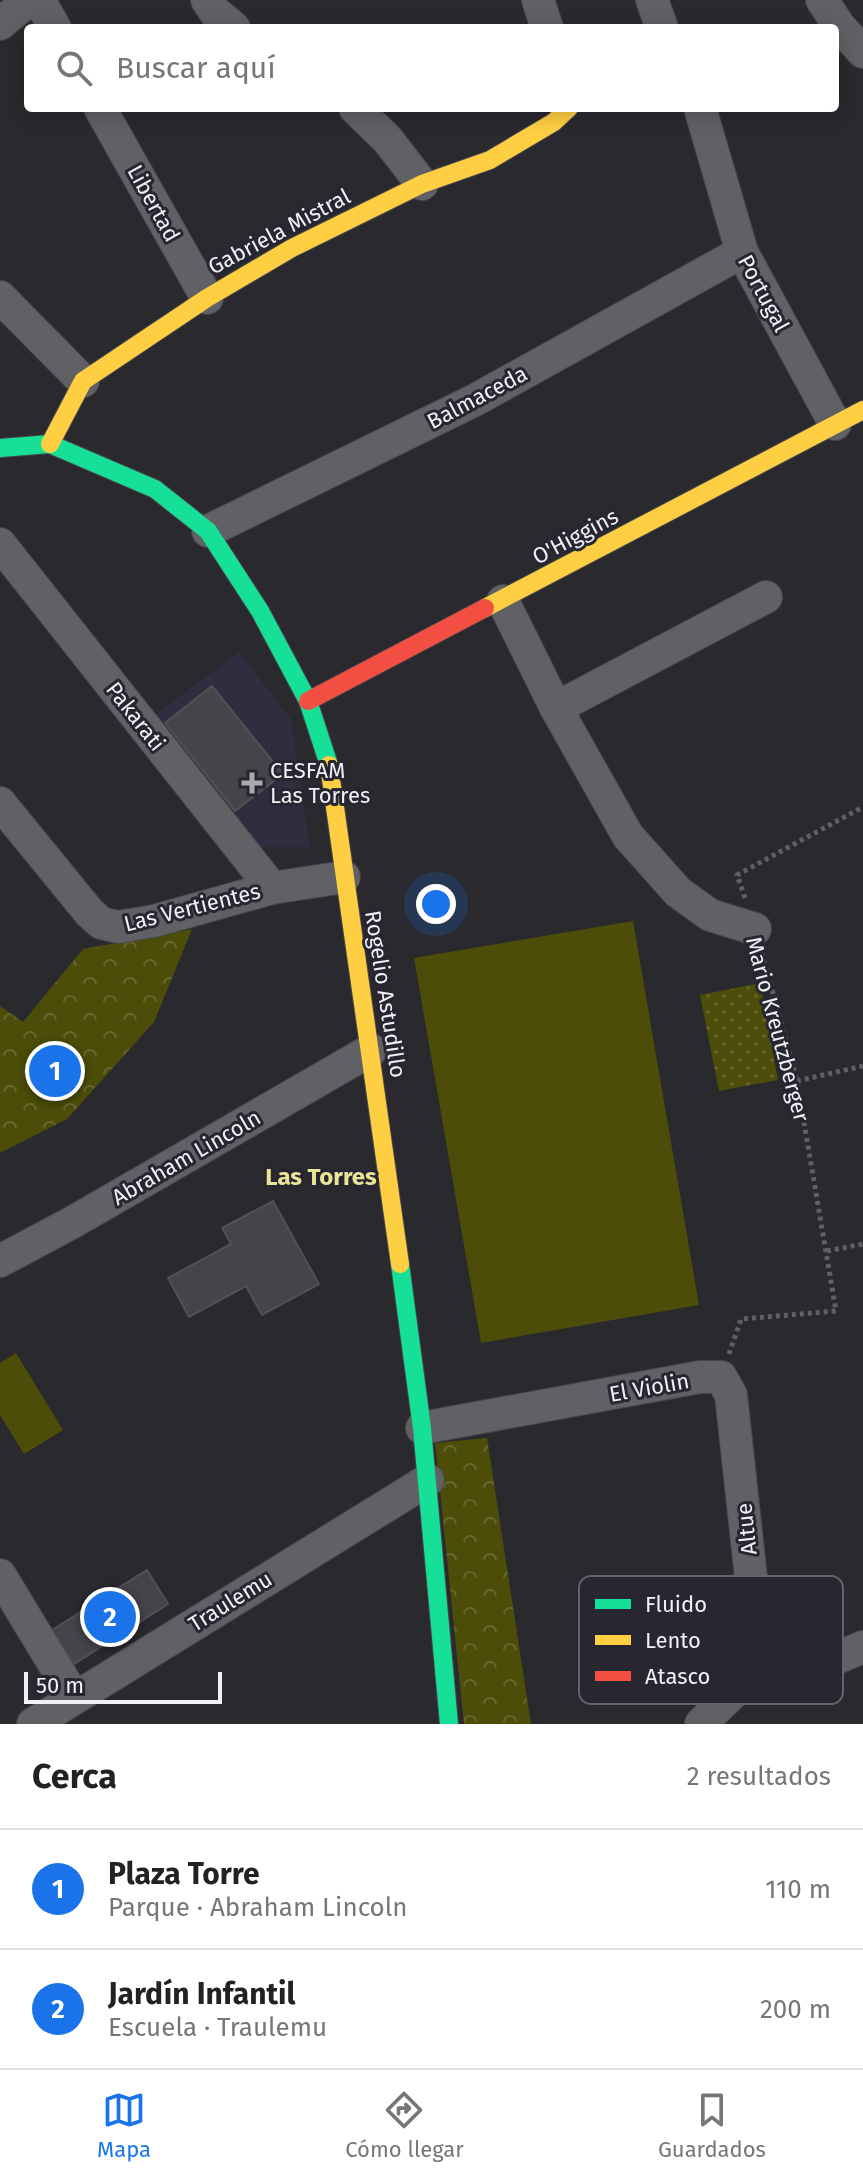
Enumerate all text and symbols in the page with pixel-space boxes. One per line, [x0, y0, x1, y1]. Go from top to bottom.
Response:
search box [24, 24, 839, 112]
icon: search [52, 46, 96, 90]
text: Buscar aquí [116, 50, 276, 86]
street label: Libertad [121, 160, 186, 246]
street label: Gabriela Mistral [203, 183, 355, 280]
street label: Portugal [732, 250, 795, 336]
street label: Balmaceda [423, 360, 532, 435]
street label: O'Higgins [528, 503, 623, 570]
street label: Pakarati [100, 676, 171, 756]
place label: CESFAM Las Torres [270, 757, 370, 809]
marker: CESFAM Las Torres [241, 772, 263, 794]
street label: Las Vertientes [121, 877, 263, 937]
your location [416, 884, 456, 924]
street label: Rogelio Astudillo [359, 909, 412, 1080]
street label: Mario Kreutzberger [740, 934, 815, 1125]
pin: 1 [29, 1041, 81, 1101]
street label: Abraham Lincoln [107, 1104, 265, 1211]
district label: Las Torres [265, 1163, 377, 1191]
street label: El Violin [607, 1367, 691, 1408]
street label: Altue [730, 1502, 763, 1556]
street label: Traulemu [184, 1565, 277, 1638]
legend [579, 1576, 843, 1704]
pin: 2 [84, 1587, 136, 1647]
text: Fluido [645, 1591, 707, 1618]
text: Lento [645, 1627, 701, 1654]
text: Atasco [645, 1663, 710, 1690]
scale bar [24, 1668, 222, 1704]
text: 50 m [36, 1672, 84, 1699]
text: Cerca [32, 1756, 117, 1797]
text: 2 resultados [687, 1761, 831, 1792]
text: Plaza Torre [108, 1856, 260, 1892]
text: 1 [52, 1874, 64, 1905]
text: 110 m [765, 1874, 831, 1905]
text: Parque · Abraham Lincoln [108, 1892, 408, 1923]
text: Jardín Infantil [108, 1976, 295, 2012]
text: 2 [51, 1994, 65, 2025]
text: 200 m [760, 1994, 831, 2025]
text: Escuela · Traulemu [108, 2012, 327, 2043]
tab: Mapa [97, 2088, 151, 2163]
tab: Cómo llegar [345, 2088, 464, 2163]
tab: Guardados [658, 2088, 766, 2163]

